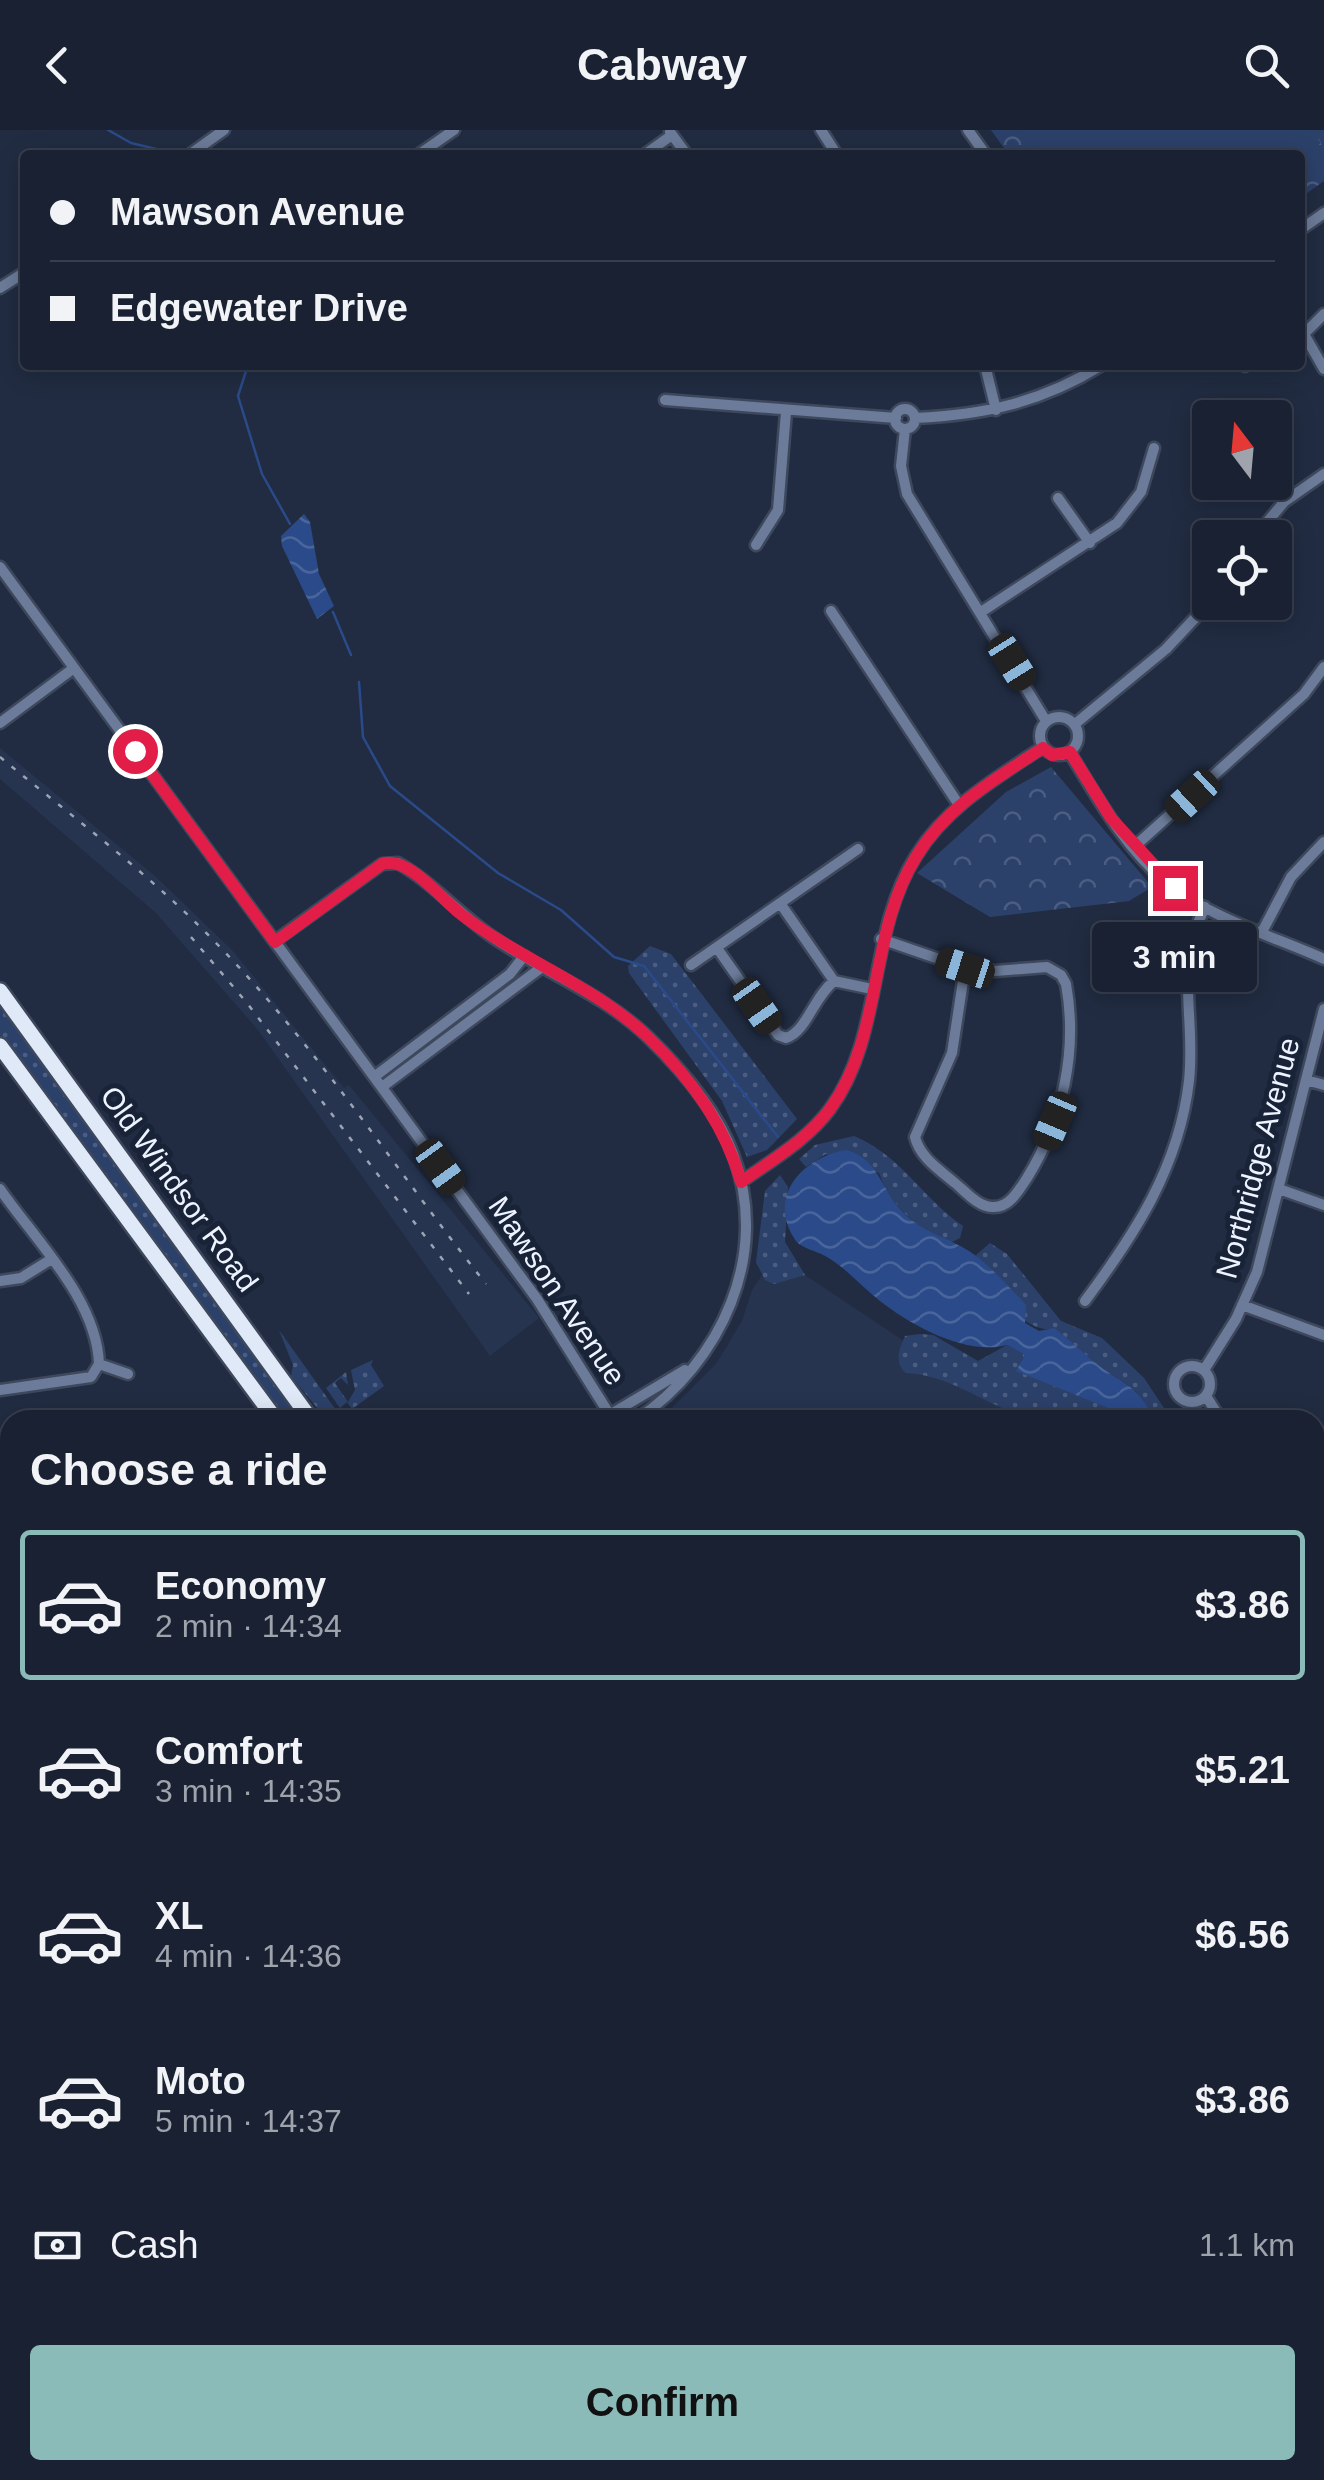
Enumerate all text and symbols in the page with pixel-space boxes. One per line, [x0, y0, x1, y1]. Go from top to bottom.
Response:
icon: back [30, 38, 85, 93]
icon: search [1239, 38, 1294, 93]
text: Cabway [577, 39, 747, 90]
text: Mawson Avenue [110, 191, 405, 233]
text: Edgewater Drive [110, 287, 408, 329]
north arrow [1192, 400, 1292, 500]
map controls [1192, 400, 1292, 620]
button: locate [1192, 520, 1292, 620]
car [983, 629, 1041, 695]
route start [113, 729, 158, 774]
car [1160, 765, 1224, 827]
route end [1153, 866, 1198, 911]
callout: 3 min [1092, 923, 1258, 993]
text: 3 min [1133, 939, 1216, 975]
car [932, 944, 998, 992]
car [728, 973, 786, 1039]
street label: Northridge Avenue [1209, 1034, 1306, 1282]
street label: Old Windsor Road [94, 1080, 265, 1298]
car [1029, 1088, 1081, 1154]
car [410, 1134, 470, 1200]
street label: Mawson Avenue [482, 1190, 632, 1391]
text: Choose a ride [30, 1444, 328, 1495]
icon: car [35, 1560, 125, 1650]
text: Economy [155, 1565, 326, 1607]
text: $3.86 [1195, 1584, 1290, 1626]
text: 2 min · 14:34 [155, 1608, 342, 1644]
icon: car [35, 1725, 125, 1815]
text: Comfort [155, 1730, 303, 1772]
text: $5.21 [1195, 1749, 1290, 1791]
text: 3 min · 14:35 [155, 1773, 342, 1809]
icon: car [35, 1890, 125, 1980]
text: XL [155, 1895, 204, 1937]
text: $6.56 [1195, 1914, 1290, 1956]
text: 4 min · 14:36 [155, 1938, 342, 1974]
icon: car [35, 2055, 125, 2145]
text: Moto [155, 2060, 246, 2102]
text: $3.86 [1195, 2079, 1290, 2121]
text: 5 min · 14:37 [155, 2103, 342, 2139]
icon: cash [30, 2218, 85, 2273]
text: Cash [110, 2224, 199, 2266]
text: 1.1 km [1199, 2227, 1295, 2263]
button: Confirm [30, 2345, 1295, 2460]

